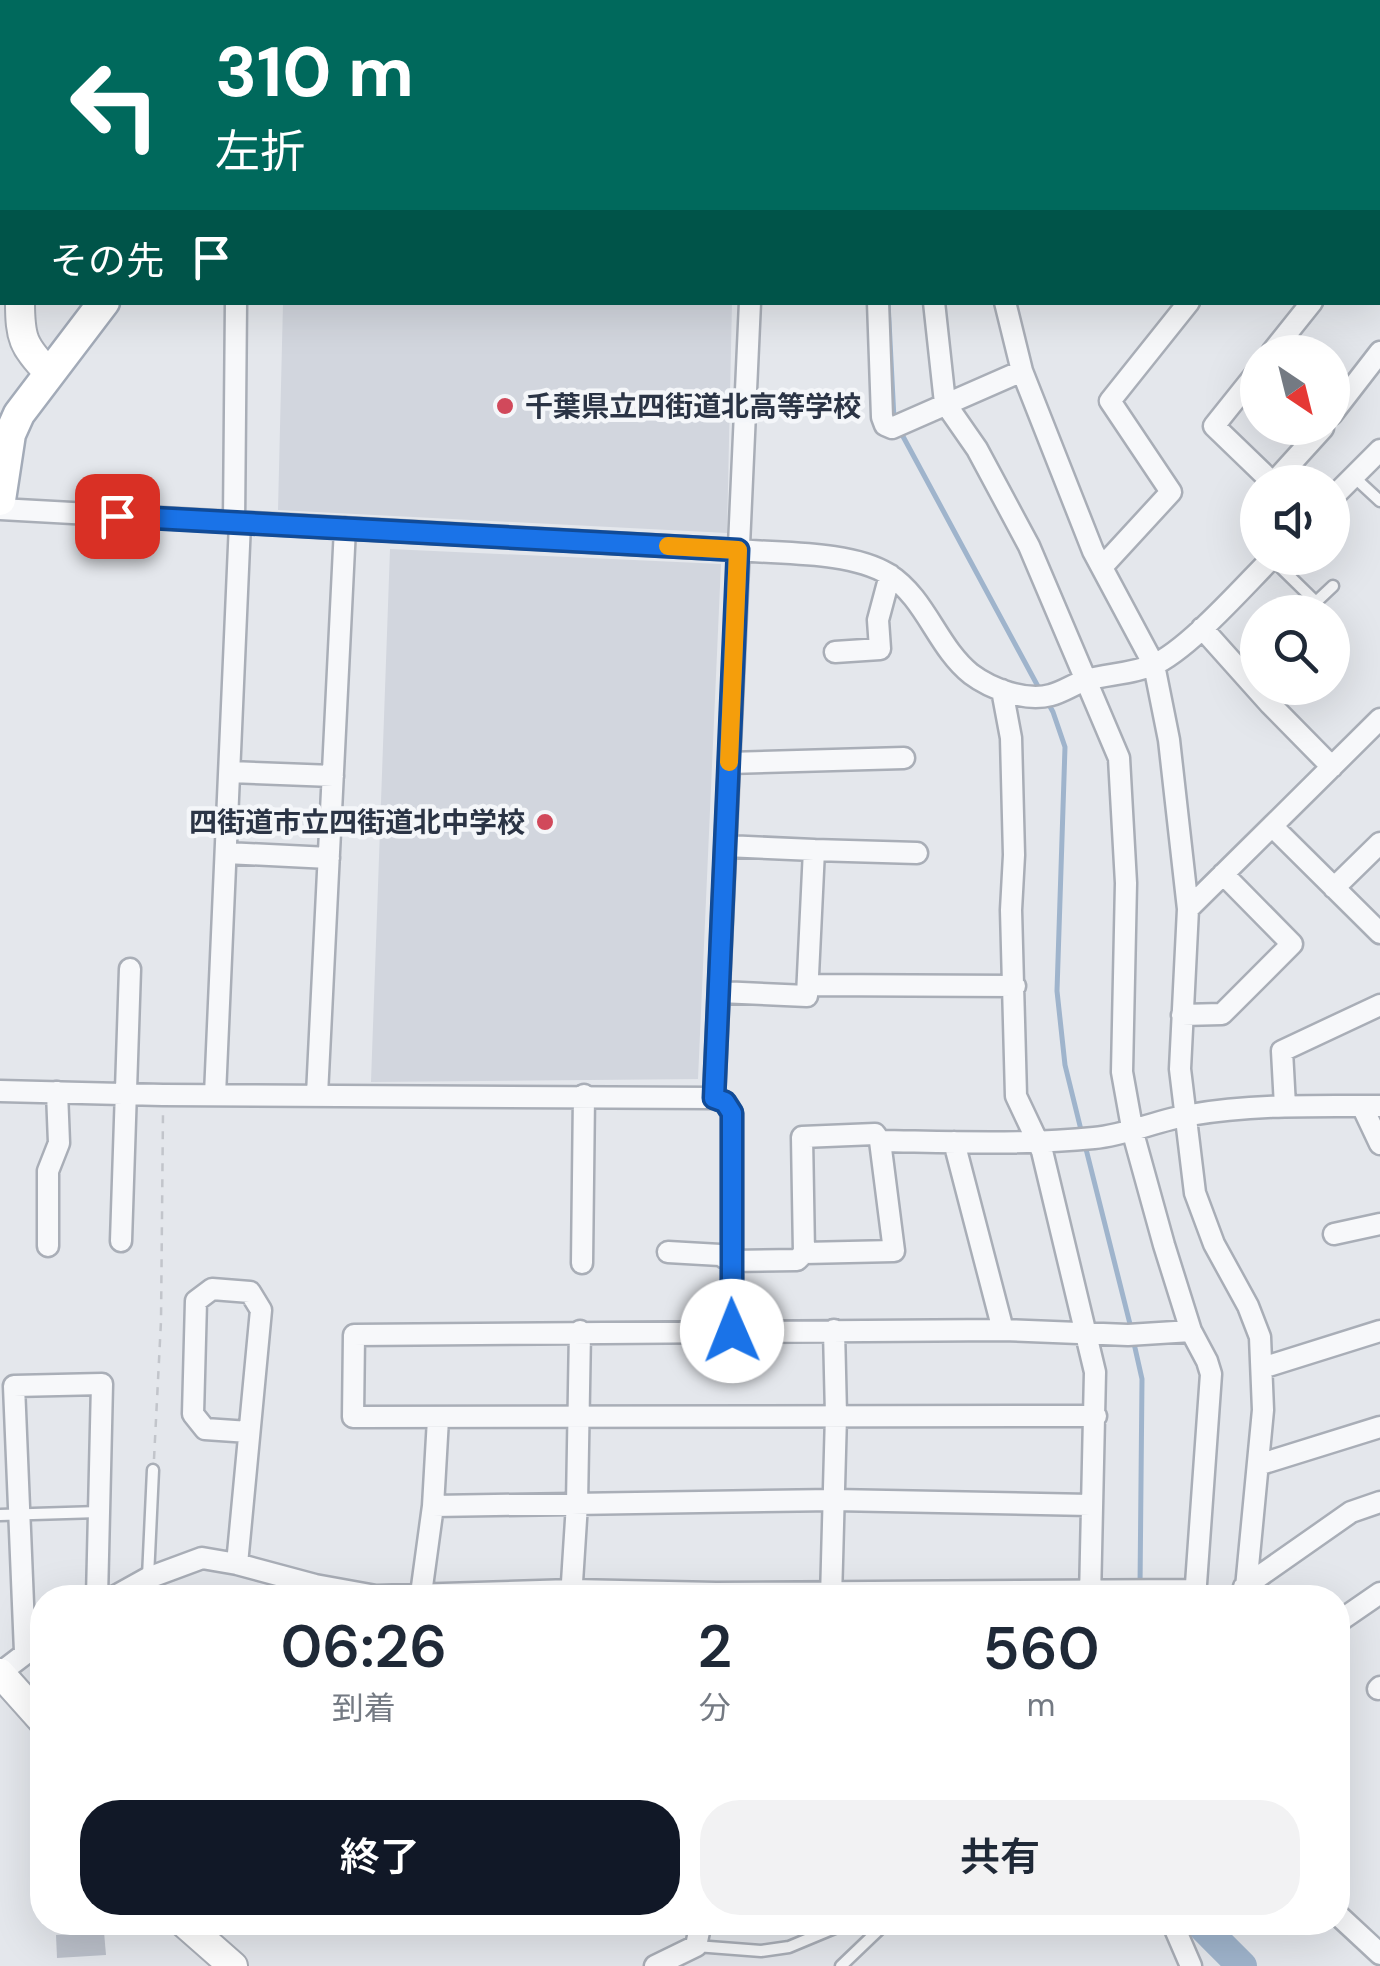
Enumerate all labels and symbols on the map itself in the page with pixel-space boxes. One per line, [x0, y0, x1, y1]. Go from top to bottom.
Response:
north arrow [1240, 335, 1350, 445]
place label: 千葉県立四街道北高等学校 [525, 388, 861, 425]
marker: 千葉県立四街道北高等学校 [494, 395, 516, 417]
pin [75, 474, 160, 559]
place label: 四街道市立四街道北中学校 [189, 804, 525, 841]
marker: 四街道市立四街道北中学校 [534, 811, 556, 833]
position arrow [680, 1279, 784, 1383]

